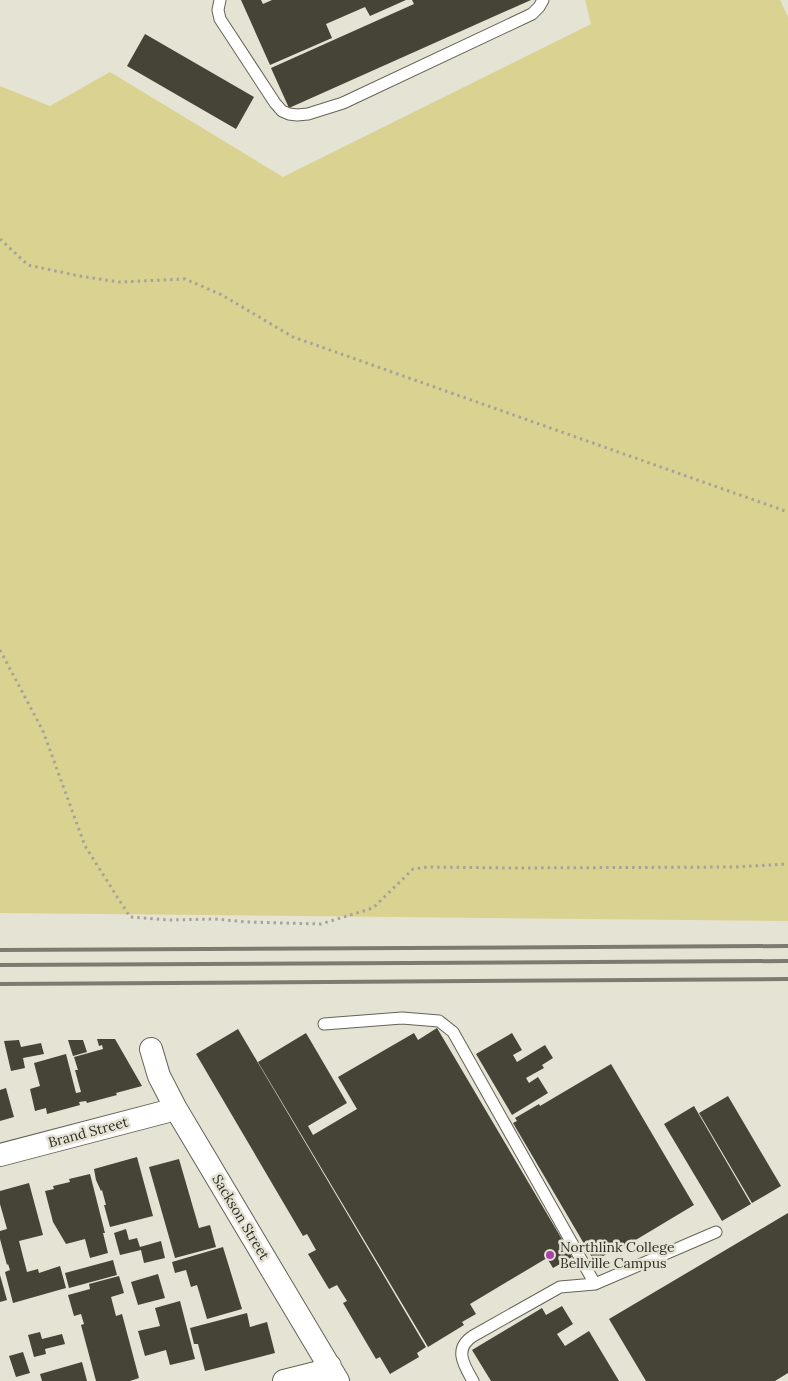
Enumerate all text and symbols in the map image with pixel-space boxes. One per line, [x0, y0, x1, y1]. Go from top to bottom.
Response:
street label: Brand Street [46, 1113, 131, 1151]
street label: Sackson Street [208, 1171, 274, 1264]
place label: Northlink College Bellville Campus [560, 1238, 675, 1272]
marker: Northlink College Bellville Campus [544, 1249, 556, 1261]

